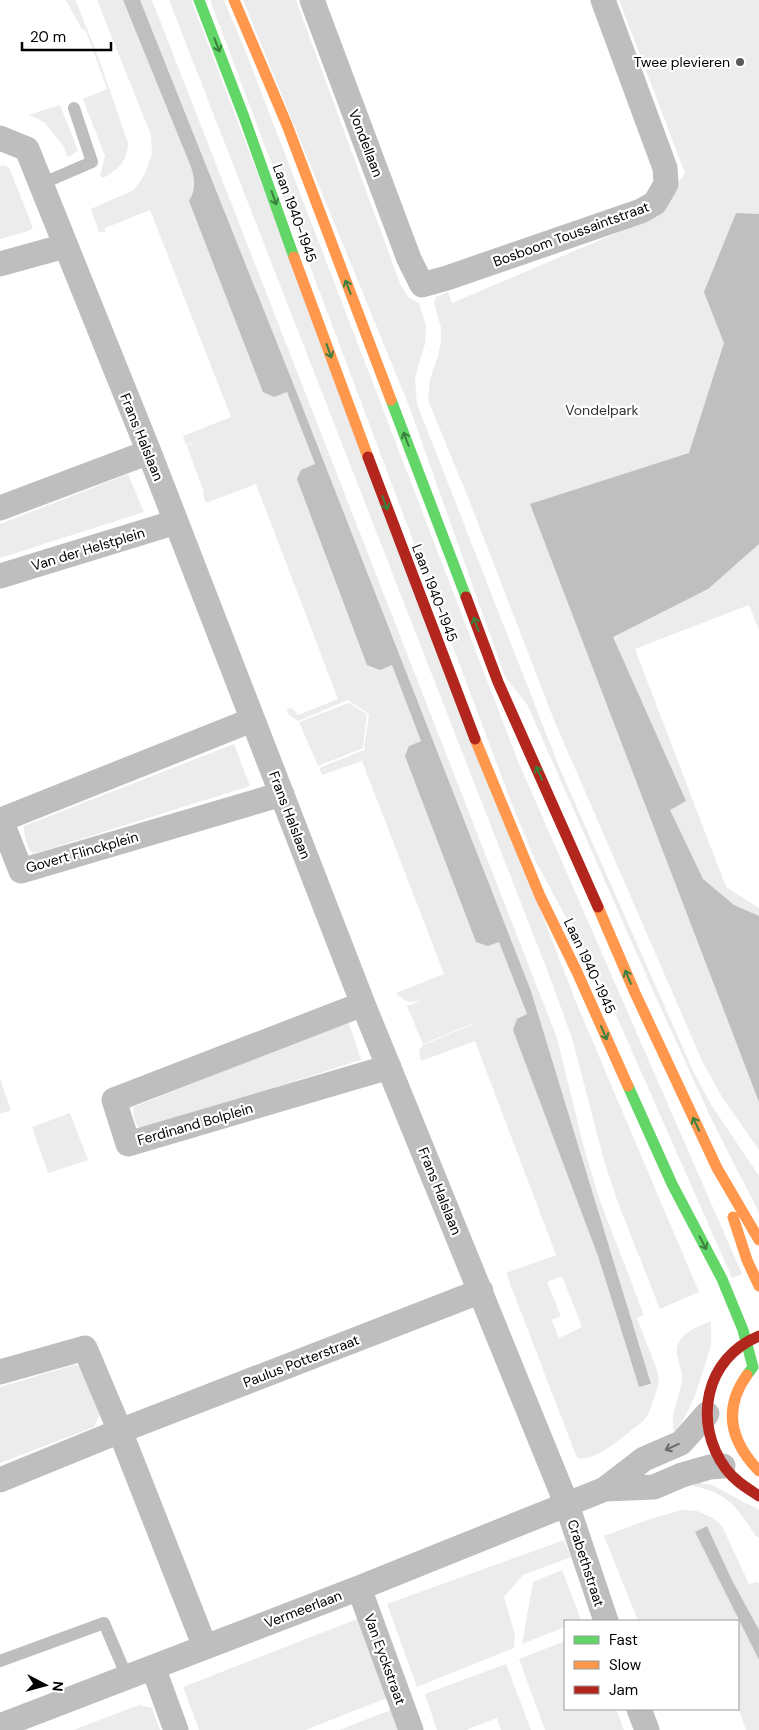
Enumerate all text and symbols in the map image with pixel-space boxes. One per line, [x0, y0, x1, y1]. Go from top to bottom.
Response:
scale bar [22, 20, 111, 52]
text: 20 m [30, 27, 66, 47]
one-way arrow [213, 37, 222, 53]
place label: Twee plevieren [634, 53, 730, 71]
marker: Twee plevieren [734, 56, 746, 68]
street label: Vondellaan [345, 107, 387, 179]
street label: Laan 1940-1945 [269, 161, 321, 265]
one-way arrow [270, 190, 279, 205]
street label: Bosboom Toussaintstraat [491, 197, 651, 271]
one-way arrow [343, 280, 353, 295]
one-way arrow [325, 342, 334, 358]
street label: Frans Halslaan [116, 391, 168, 483]
park label: Vondelpark [565, 401, 639, 419]
one-way arrow [401, 432, 411, 447]
one-way arrow [381, 495, 390, 510]
street label: Van der Helstplein [29, 523, 147, 575]
street label: Laan 1940-1945 [408, 542, 462, 644]
one-way arrow [471, 616, 480, 632]
one-way arrow [533, 766, 543, 781]
street label: Frans Halslaan [265, 768, 315, 862]
street label: Govert Flinckplein [24, 827, 140, 877]
street label: Laan 1940-1945 [560, 915, 620, 1017]
one-way arrow [622, 970, 632, 985]
one-way arrow [600, 1025, 610, 1040]
street label: Ferdinand Bolplein [135, 1099, 255, 1149]
one-way arrow [691, 1117, 701, 1132]
street label: Frans Halslaan [414, 1145, 466, 1237]
one-way arrow [698, 1235, 708, 1250]
street label: Paulus Potterstraat [240, 1331, 362, 1391]
one-way arrow [665, 1442, 680, 1452]
street label: Crabethstraat [563, 1517, 609, 1609]
street label: Vermeerlaan [262, 1586, 344, 1632]
street label: Van Eyckstraat [360, 1611, 410, 1707]
legend [564, 1620, 739, 1710]
text: Fast [609, 1630, 638, 1650]
text: Slow [609, 1655, 642, 1675]
north arrow [20, 1660, 70, 1710]
text: N [48, 1680, 67, 1692]
text: Jam [609, 1680, 638, 1700]

